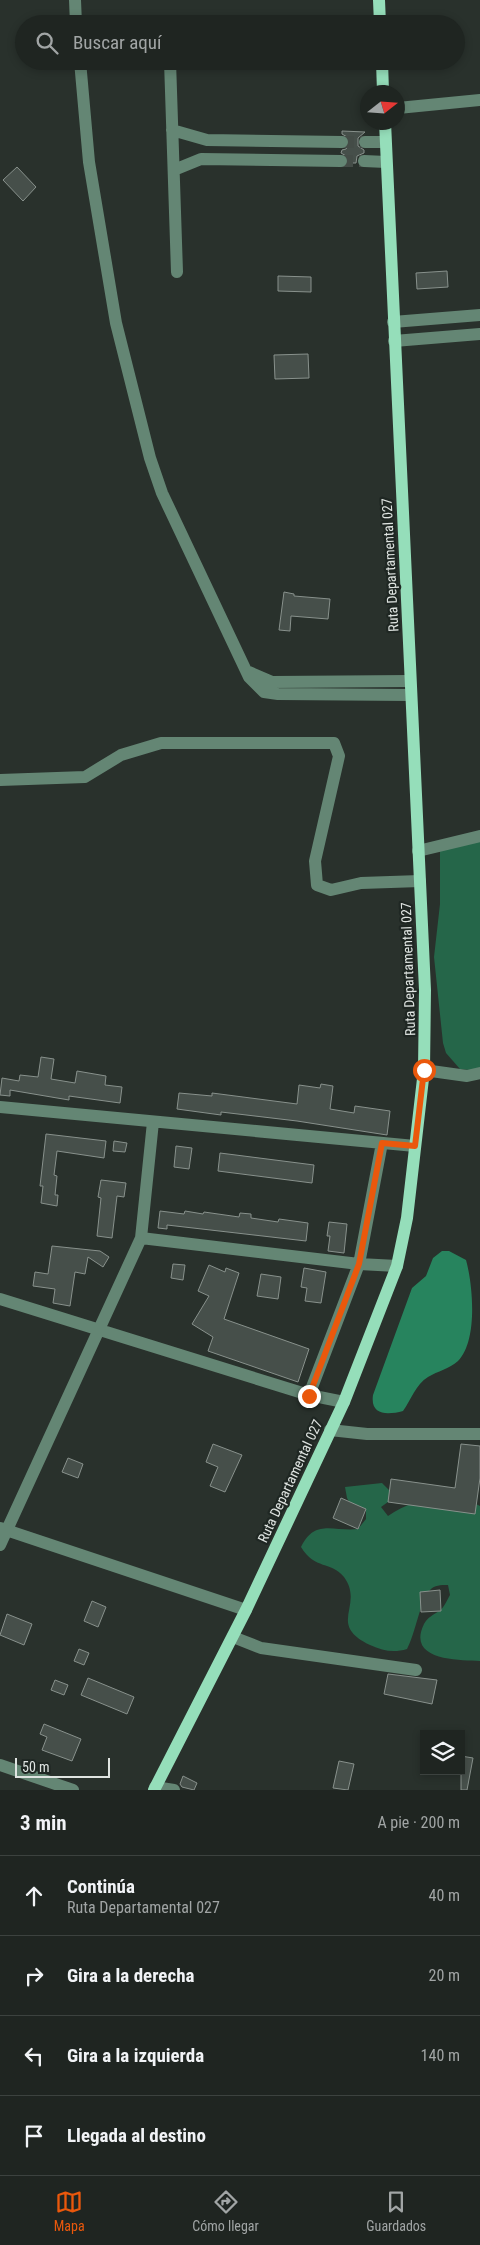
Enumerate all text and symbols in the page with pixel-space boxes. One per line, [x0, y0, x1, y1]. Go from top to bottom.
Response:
search box [15, 15, 465, 70]
icon: search [33, 29, 61, 57]
text: Buscar aquí [73, 31, 162, 54]
north arrow [360, 85, 405, 130]
street label: Ruta Departamental 027 [379, 498, 401, 632]
street label: Ruta Departamental 027 [398, 902, 418, 1036]
route start [413, 1059, 436, 1082]
route end [298, 1385, 321, 1408]
street label: Ruta Departamental 027 [254, 1417, 326, 1545]
map controls [420, 1730, 465, 1775]
button: layers [420, 1730, 465, 1775]
scale bar [15, 1755, 110, 1778]
text: 50 m [22, 1759, 50, 1775]
text: 3 min [20, 1811, 67, 1835]
text: A pie · 200 m [377, 1813, 460, 1832]
text: Continúa [67, 1875, 135, 1898]
icon: ahead [20, 1882, 48, 1910]
text: 40 m [428, 1886, 460, 1905]
text: Ruta Departamental 027 [67, 1898, 220, 1917]
icon: right [20, 1962, 48, 1990]
text: Gira a la derecha [67, 1964, 194, 1987]
text: 20 m [428, 1966, 460, 1985]
icon: left [20, 2042, 48, 2070]
text: Gira a la izquierda [67, 2044, 204, 2067]
text: 140 m [421, 2046, 460, 2065]
icon: arrive [20, 2122, 48, 2150]
text: Llegada al destino [67, 2124, 206, 2147]
tab: Mapa [54, 2188, 85, 2234]
tab: Cómo llegar [192, 2188, 259, 2234]
tab: Guardados [366, 2188, 426, 2234]

